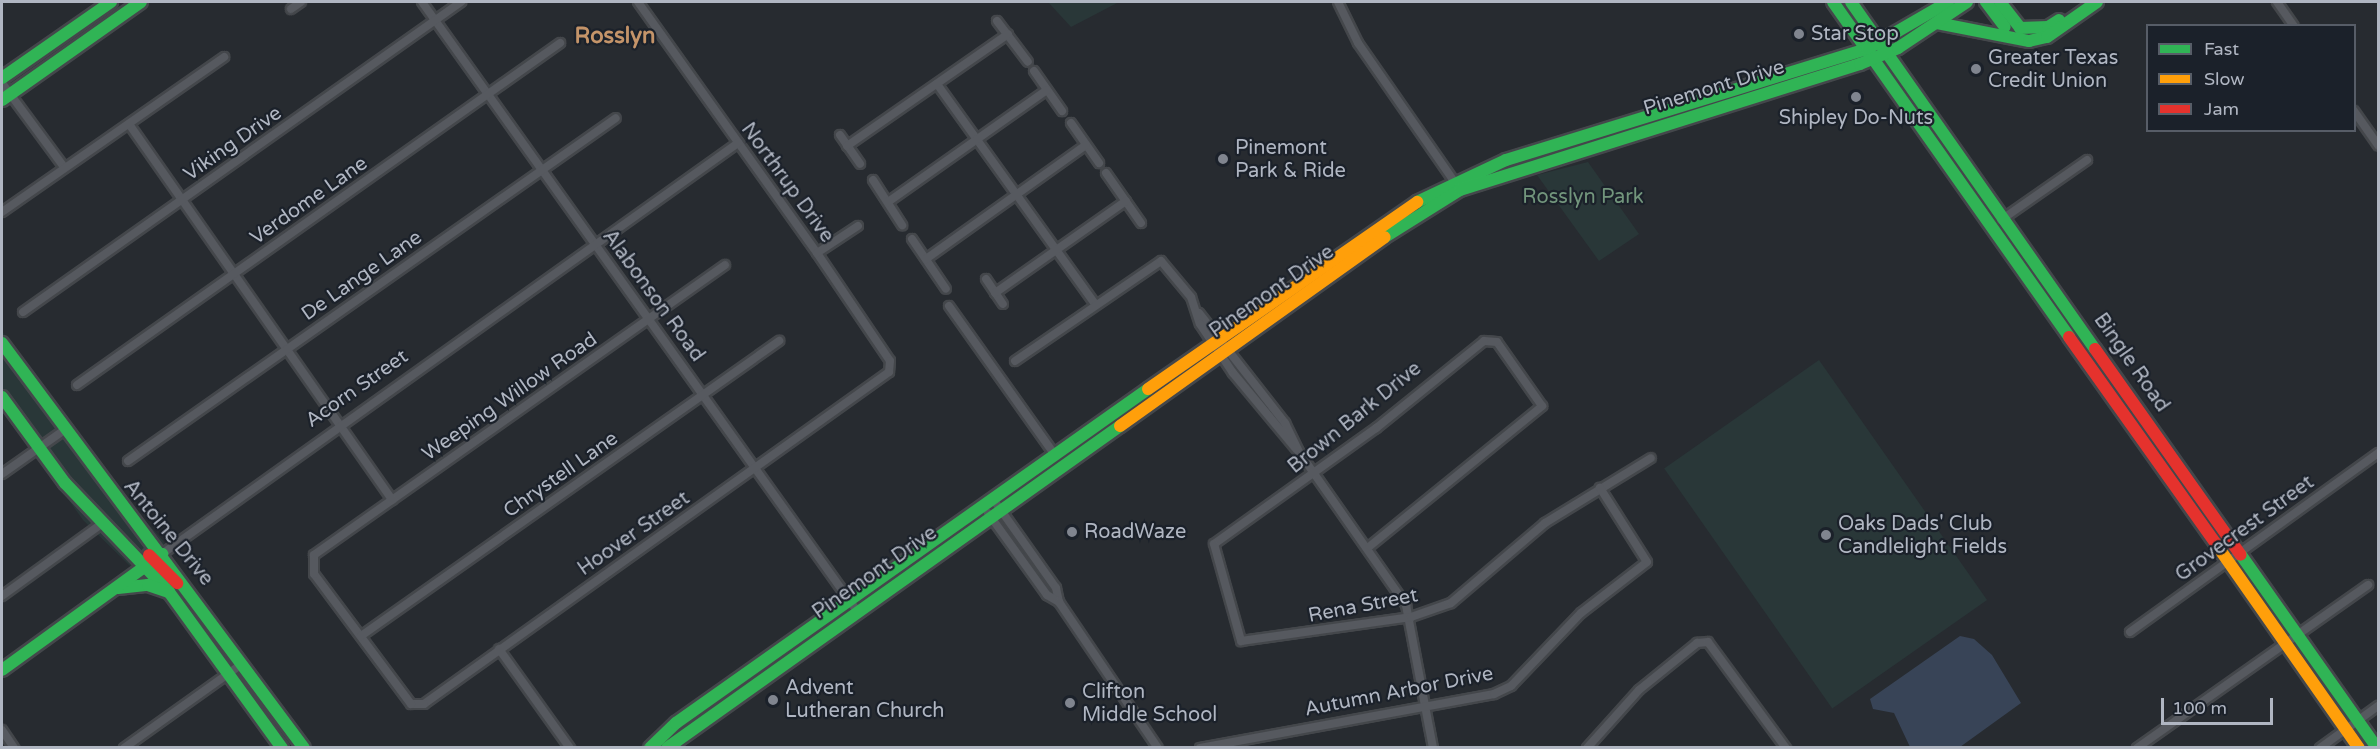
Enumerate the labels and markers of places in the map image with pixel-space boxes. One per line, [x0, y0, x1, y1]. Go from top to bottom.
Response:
place label: Star Stop [1811, 22, 1899, 46]
marker: Star Stop [1792, 27, 1806, 41]
place label: Greater Texas Credit Union [1988, 46, 2118, 93]
marker: Greater Texas Credit Union [1969, 62, 1983, 76]
marker: Shipley Do-Nuts [1849, 90, 1863, 104]
place label: Shipley Do-Nuts [1779, 106, 1933, 130]
place label: Pinemont Park & Ride [1235, 136, 1346, 183]
marker: Pinemont Park & Ride [1216, 152, 1230, 166]
place label: Oaks Dads' Club Candlelight Fields [1838, 512, 2007, 559]
place label: RoadWaze [1084, 520, 1186, 544]
marker: RoadWaze [1065, 525, 1079, 539]
marker: Oaks Dads' Club Candlelight Fields [1819, 528, 1833, 542]
place label: Advent Lutheran Church [785, 676, 944, 723]
place label: Clifton Middle School [1082, 680, 1217, 727]
marker: Advent Lutheran Church [766, 693, 780, 707]
marker: Clifton Middle School [1063, 696, 1077, 710]

